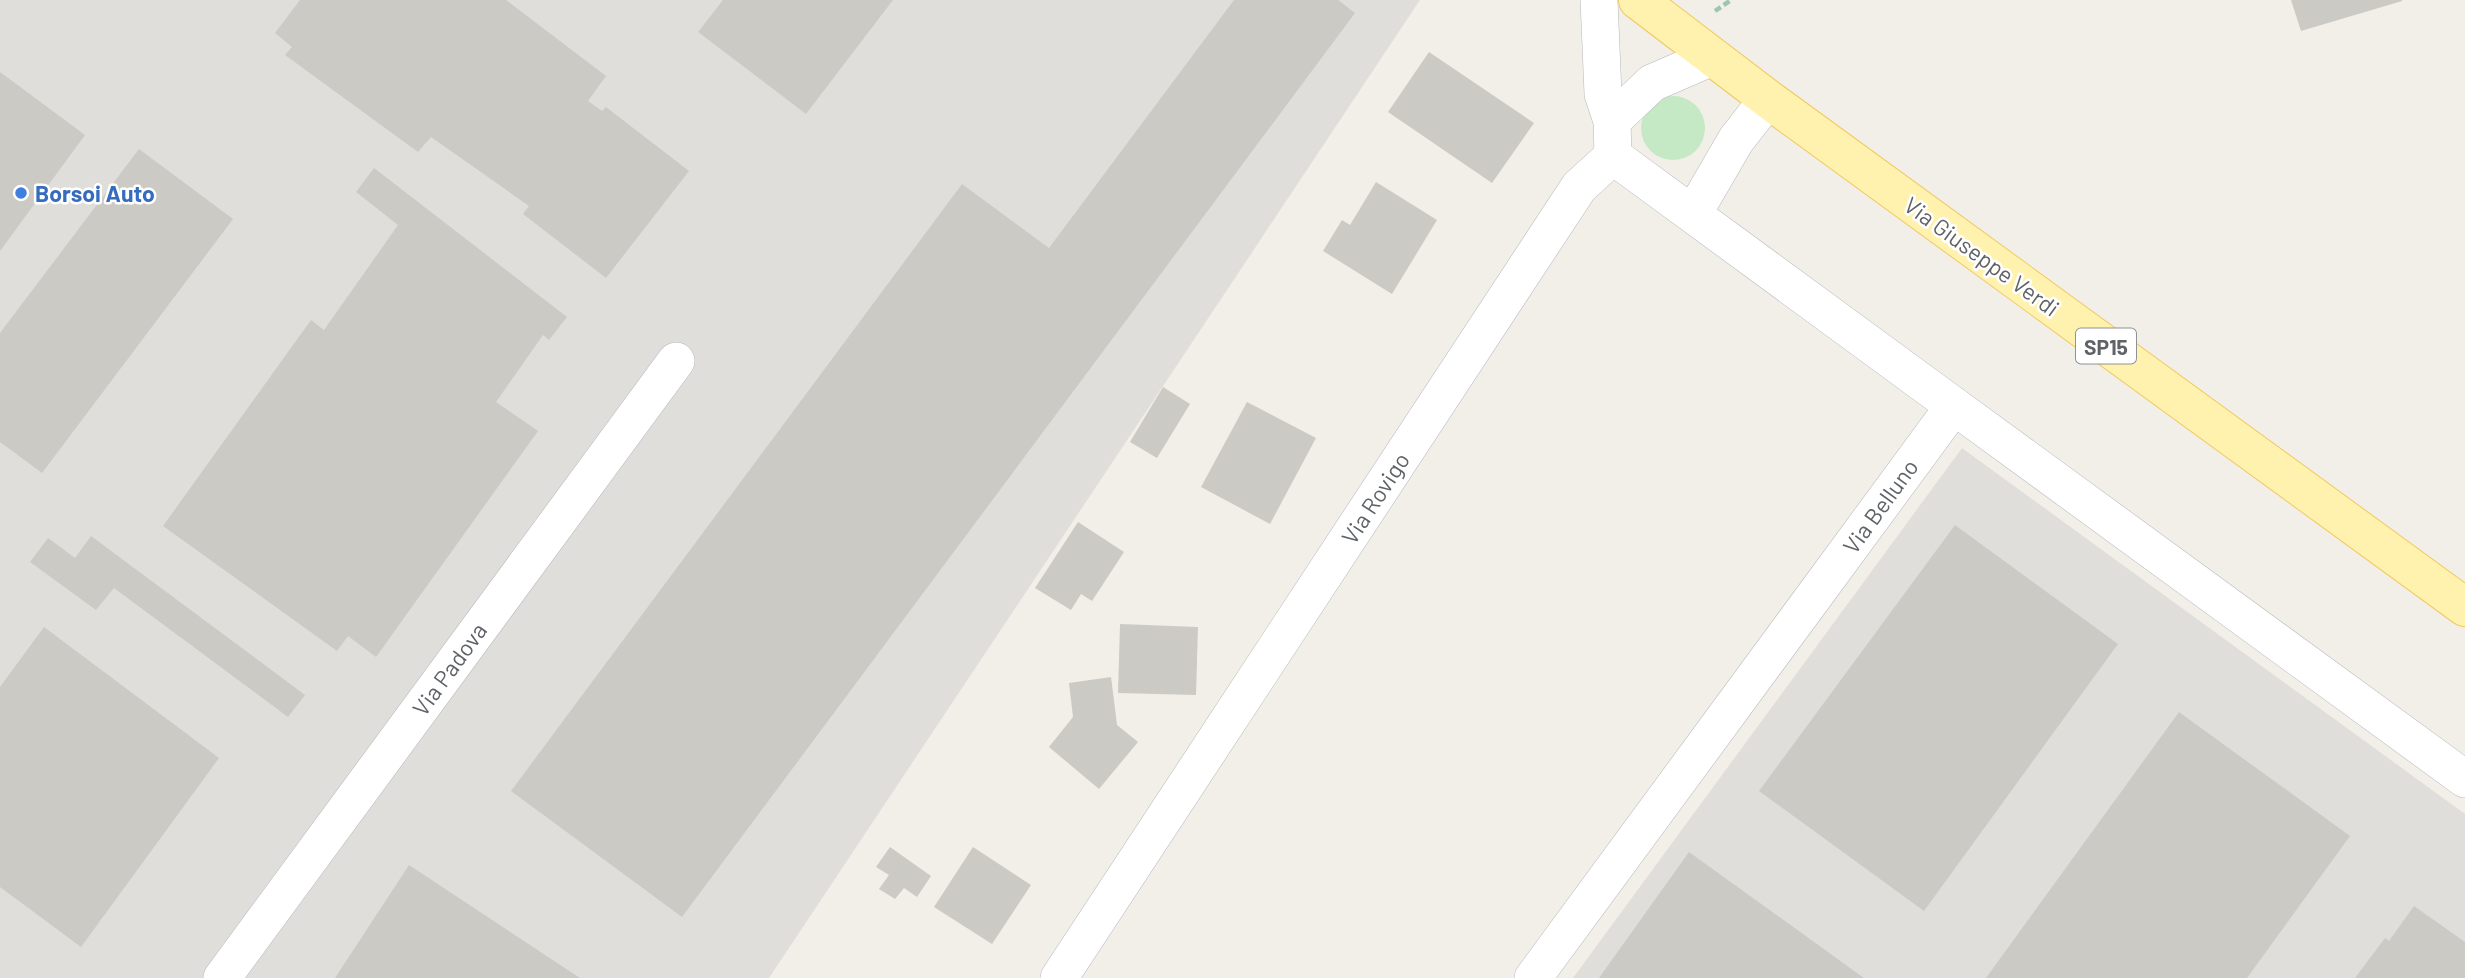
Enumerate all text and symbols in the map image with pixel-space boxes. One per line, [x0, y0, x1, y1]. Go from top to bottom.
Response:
place label: Borsoi Auto [35, 179, 155, 207]
marker: Borsoi Auto [13, 185, 29, 201]
street label: Via Giuseppe Verdi [1899, 190, 2065, 322]
road number: SP15 [2076, 328, 2136, 364]
street label: Via Rovigo [1335, 447, 1415, 549]
street label: Via Belluno [1836, 453, 1924, 559]
street label: Via Padova [406, 617, 492, 721]

